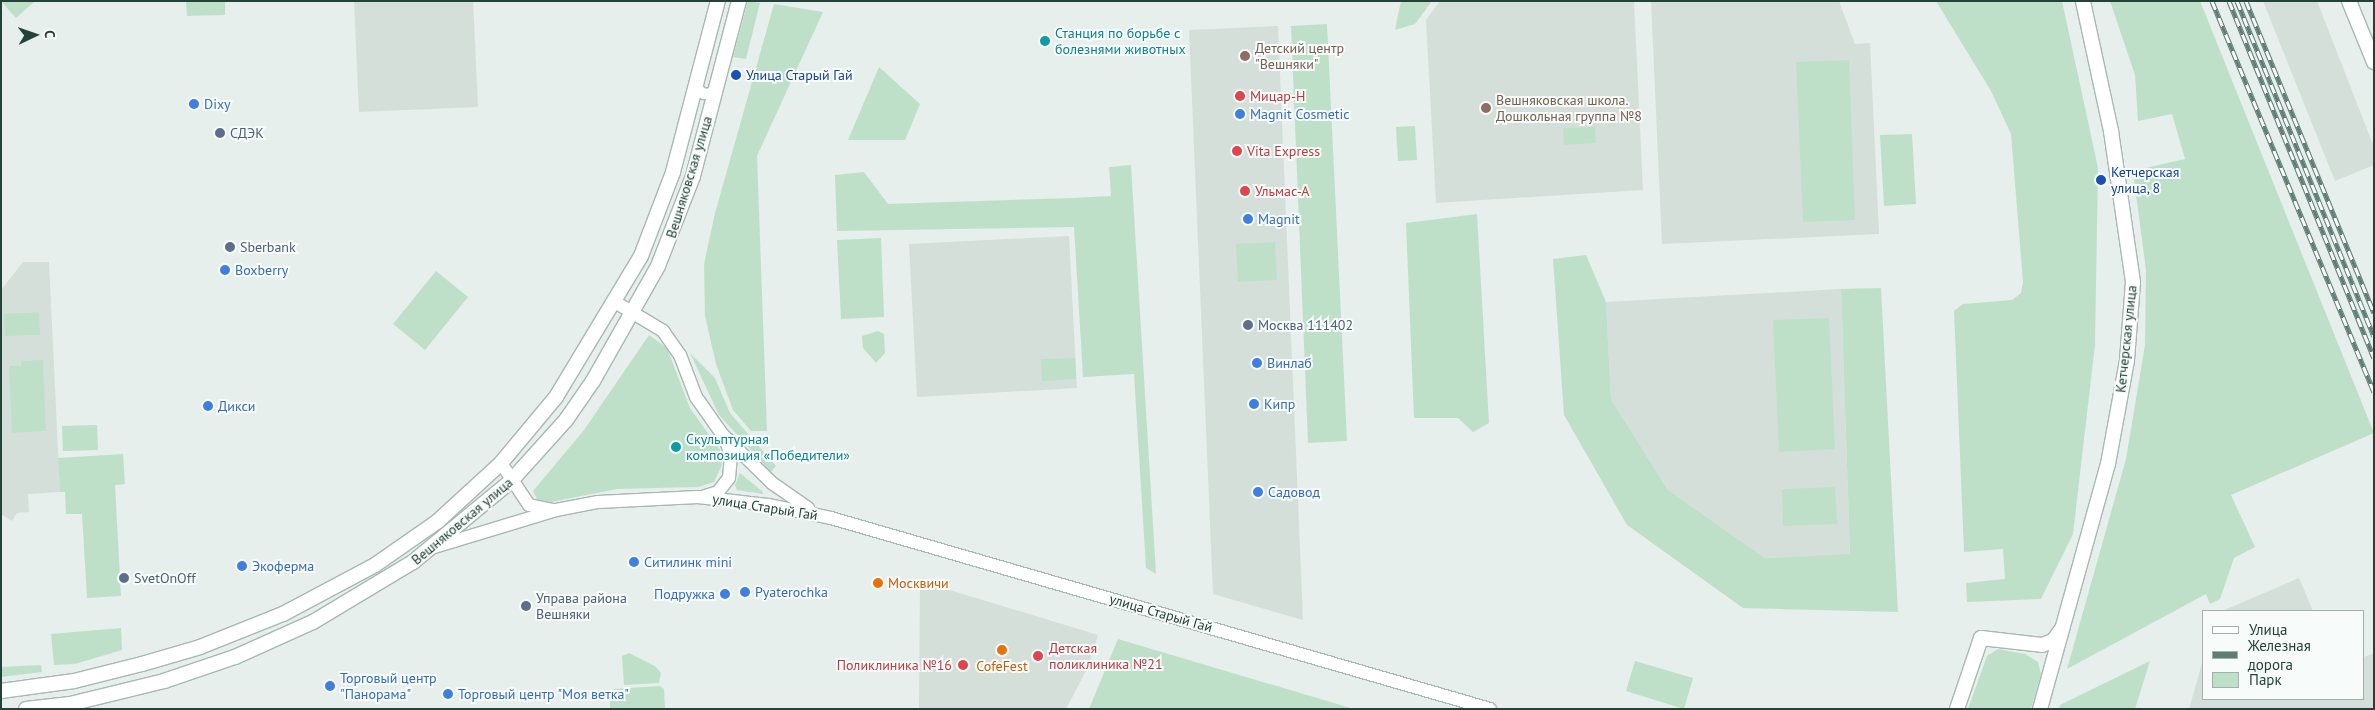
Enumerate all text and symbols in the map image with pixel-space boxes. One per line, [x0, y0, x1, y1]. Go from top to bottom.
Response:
north arrow [10, 10, 60, 60]
place label: Станция по борьбе с болезнями животных [1055, 25, 1186, 58]
text: С [41, 30, 59, 39]
marker: Станция по борьбе с болезнями животных [1039, 35, 1051, 47]
place label: Детский центр "Вешняки" [1255, 40, 1344, 72]
marker: Детский центр "Вешняки" [1239, 50, 1251, 62]
place label: Улица Старый Гай [746, 67, 853, 83]
marker: Улица Старый Гай [730, 69, 742, 81]
place label: Мицар-Н [1250, 88, 1305, 104]
marker: Мицар-Н [1234, 90, 1246, 102]
place label: Вешняковская школа. Дошкольная группа №8 [1496, 92, 1642, 124]
place label: Dixy [204, 96, 231, 112]
marker: Dixy [188, 98, 200, 110]
marker: Вешняковская школа. Дошкольная группа №8 [1480, 102, 1492, 114]
place label: Magnit Cosmetic [1250, 106, 1350, 122]
marker: Magnit Cosmetic [1234, 108, 1246, 120]
street label: Вешняковская улица [662, 114, 716, 240]
place label: СДЭК [230, 125, 264, 141]
marker: СДЭК [214, 127, 226, 139]
place label: Vita Express [1247, 143, 1320, 159]
marker: Vita Express [1231, 145, 1243, 157]
place label: Кетчерская улица, 8 [2111, 164, 2179, 196]
marker: Кетчерская улица, 8 [2095, 174, 2107, 186]
place label: Ульмас-А [1255, 183, 1309, 199]
marker: Ульмас-А [1239, 185, 1251, 197]
place label: Magnit [1258, 211, 1300, 227]
marker: Magnit [1242, 213, 1254, 225]
place label: Sberbank [240, 239, 296, 255]
marker: Sberbank [224, 241, 236, 253]
place label: Boxberry [235, 262, 288, 278]
marker: Boxberry [219, 264, 231, 276]
street label: Кетчерская улица [2112, 285, 2140, 393]
place label: Москва 111402 [1258, 317, 1353, 333]
marker: Москва 111402 [1242, 319, 1254, 331]
place label: Винлаб [1267, 355, 1312, 371]
marker: Винлаб [1251, 357, 1263, 369]
place label: Кипр [1264, 396, 1295, 412]
place label: Дикси [218, 398, 256, 414]
marker: Кипр [1248, 398, 1260, 410]
marker: Дикси [202, 400, 214, 412]
place label: Скульптурная композиция «Победители» [686, 431, 850, 464]
marker: Скульптурная композиция «Победители» [670, 441, 682, 453]
street label: Вешняковская улица [408, 474, 516, 568]
place label: Садовод [1268, 484, 1320, 500]
marker: Садовод [1252, 486, 1264, 498]
street label: улица Старый Гай [711, 490, 819, 524]
place label: Ситилинк mini [644, 554, 732, 570]
marker: Ситилинк mini [628, 556, 640, 568]
place label: Экоферма [252, 558, 314, 574]
marker: Экоферма [236, 560, 248, 572]
place label: SvetOnOff [134, 570, 196, 586]
marker: SvetOnOff [118, 572, 130, 584]
place label: Москвичи [888, 575, 949, 591]
marker: Москвичи [872, 577, 884, 589]
place label: Pyaterochka [755, 584, 828, 600]
place label: Подружка [654, 586, 715, 602]
marker: Pyaterochka [739, 586, 751, 598]
marker: Подружка [719, 588, 731, 600]
place label: Управа района Вешняки [536, 590, 627, 622]
street label: улица Старый Гай [1108, 590, 1214, 636]
marker: Управа района Вешняки [520, 600, 532, 612]
legend [2202, 610, 2365, 700]
text: Улица [2249, 620, 2287, 639]
text: Железная дорога [2248, 636, 2311, 674]
place label: Детская поликлиника №21 [1049, 640, 1163, 672]
marker: CofeFest [996, 644, 1008, 656]
marker: Детская поликлиника №21 [1031, 649, 1045, 663]
place label: Поликлиника №16 [837, 657, 952, 673]
marker: Поликлиника №16 [956, 658, 970, 672]
place label: CofeFest [976, 658, 1028, 674]
place label: Торговый центр "Панорама" [340, 670, 437, 702]
text: Парк [2249, 670, 2282, 689]
marker: Торговый центр "Панорама" [324, 680, 336, 692]
place label: Торговый центр "Моя ветка" [458, 686, 630, 702]
marker: Торговый центр "Моя ветка" [442, 688, 454, 700]

